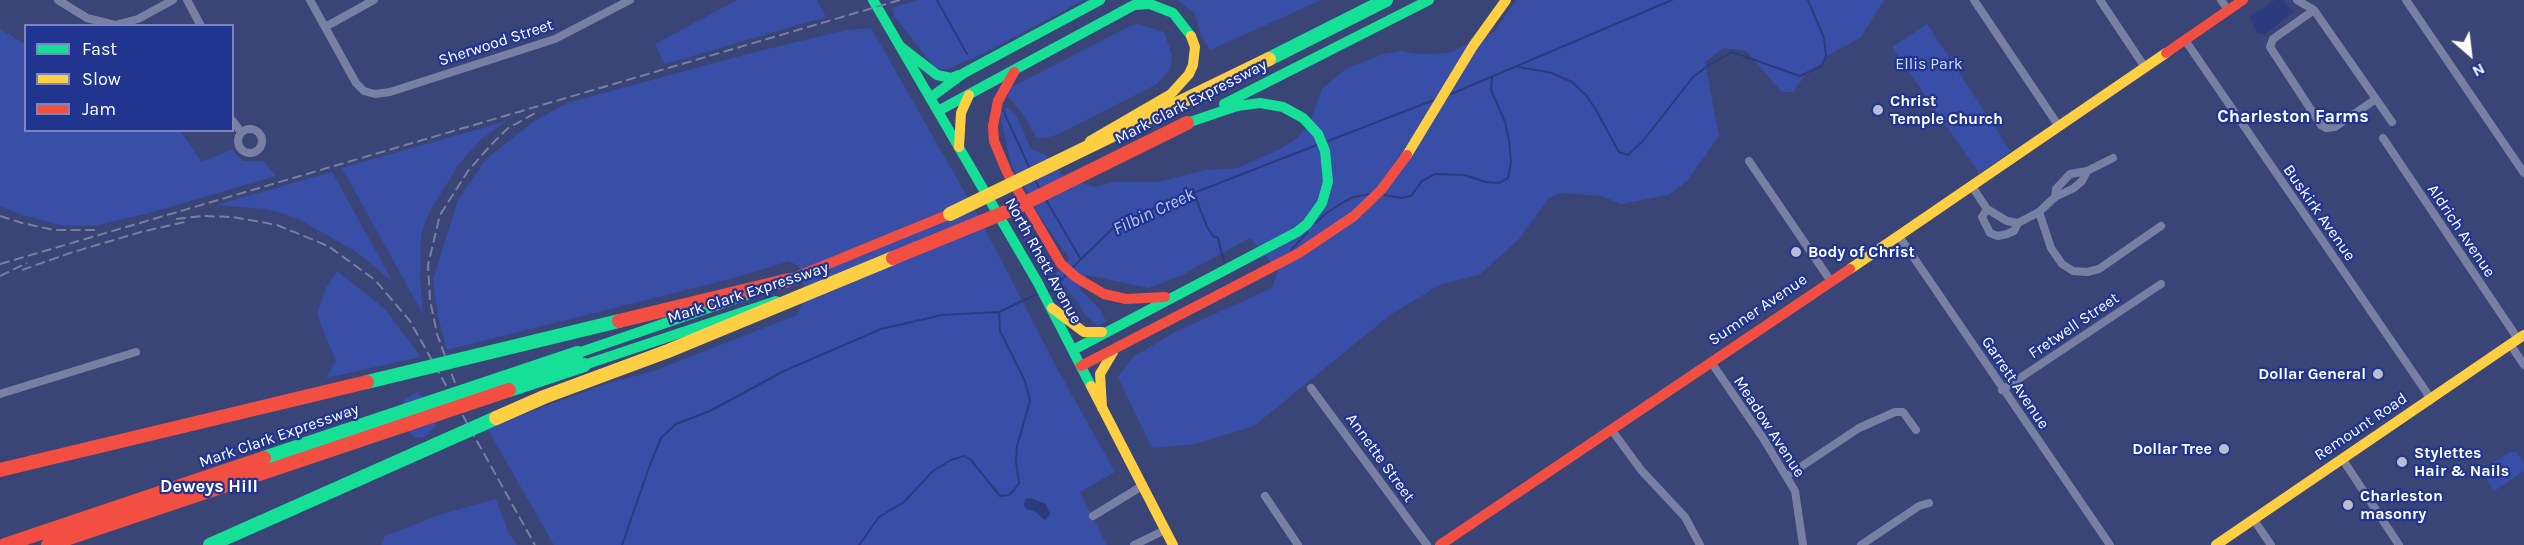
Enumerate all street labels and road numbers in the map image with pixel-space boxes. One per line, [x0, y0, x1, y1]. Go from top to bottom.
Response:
street label: Sherwood Street [436, 15, 556, 71]
street label: Mark Clark Expressway [1112, 55, 1270, 149]
street label: Buskirk Avenue [2279, 161, 2359, 265]
street label: Aldrich Avenue [2423, 181, 2499, 281]
street label: North Rhett Avenue [1000, 195, 1086, 327]
street label: Mark Clark Expressway [665, 258, 831, 328]
street label: Sumner Avenue [1705, 270, 1811, 350]
street label: Fretwell Street [2025, 289, 2123, 363]
street label: Garrett Avenue [1977, 333, 2053, 433]
street label: Meadow Avenue [1729, 373, 1809, 481]
street label: Remount Road [2311, 389, 2411, 465]
street label: Mark Clark Expressway [197, 400, 361, 472]
street label: Annette Street [1341, 410, 1419, 506]

